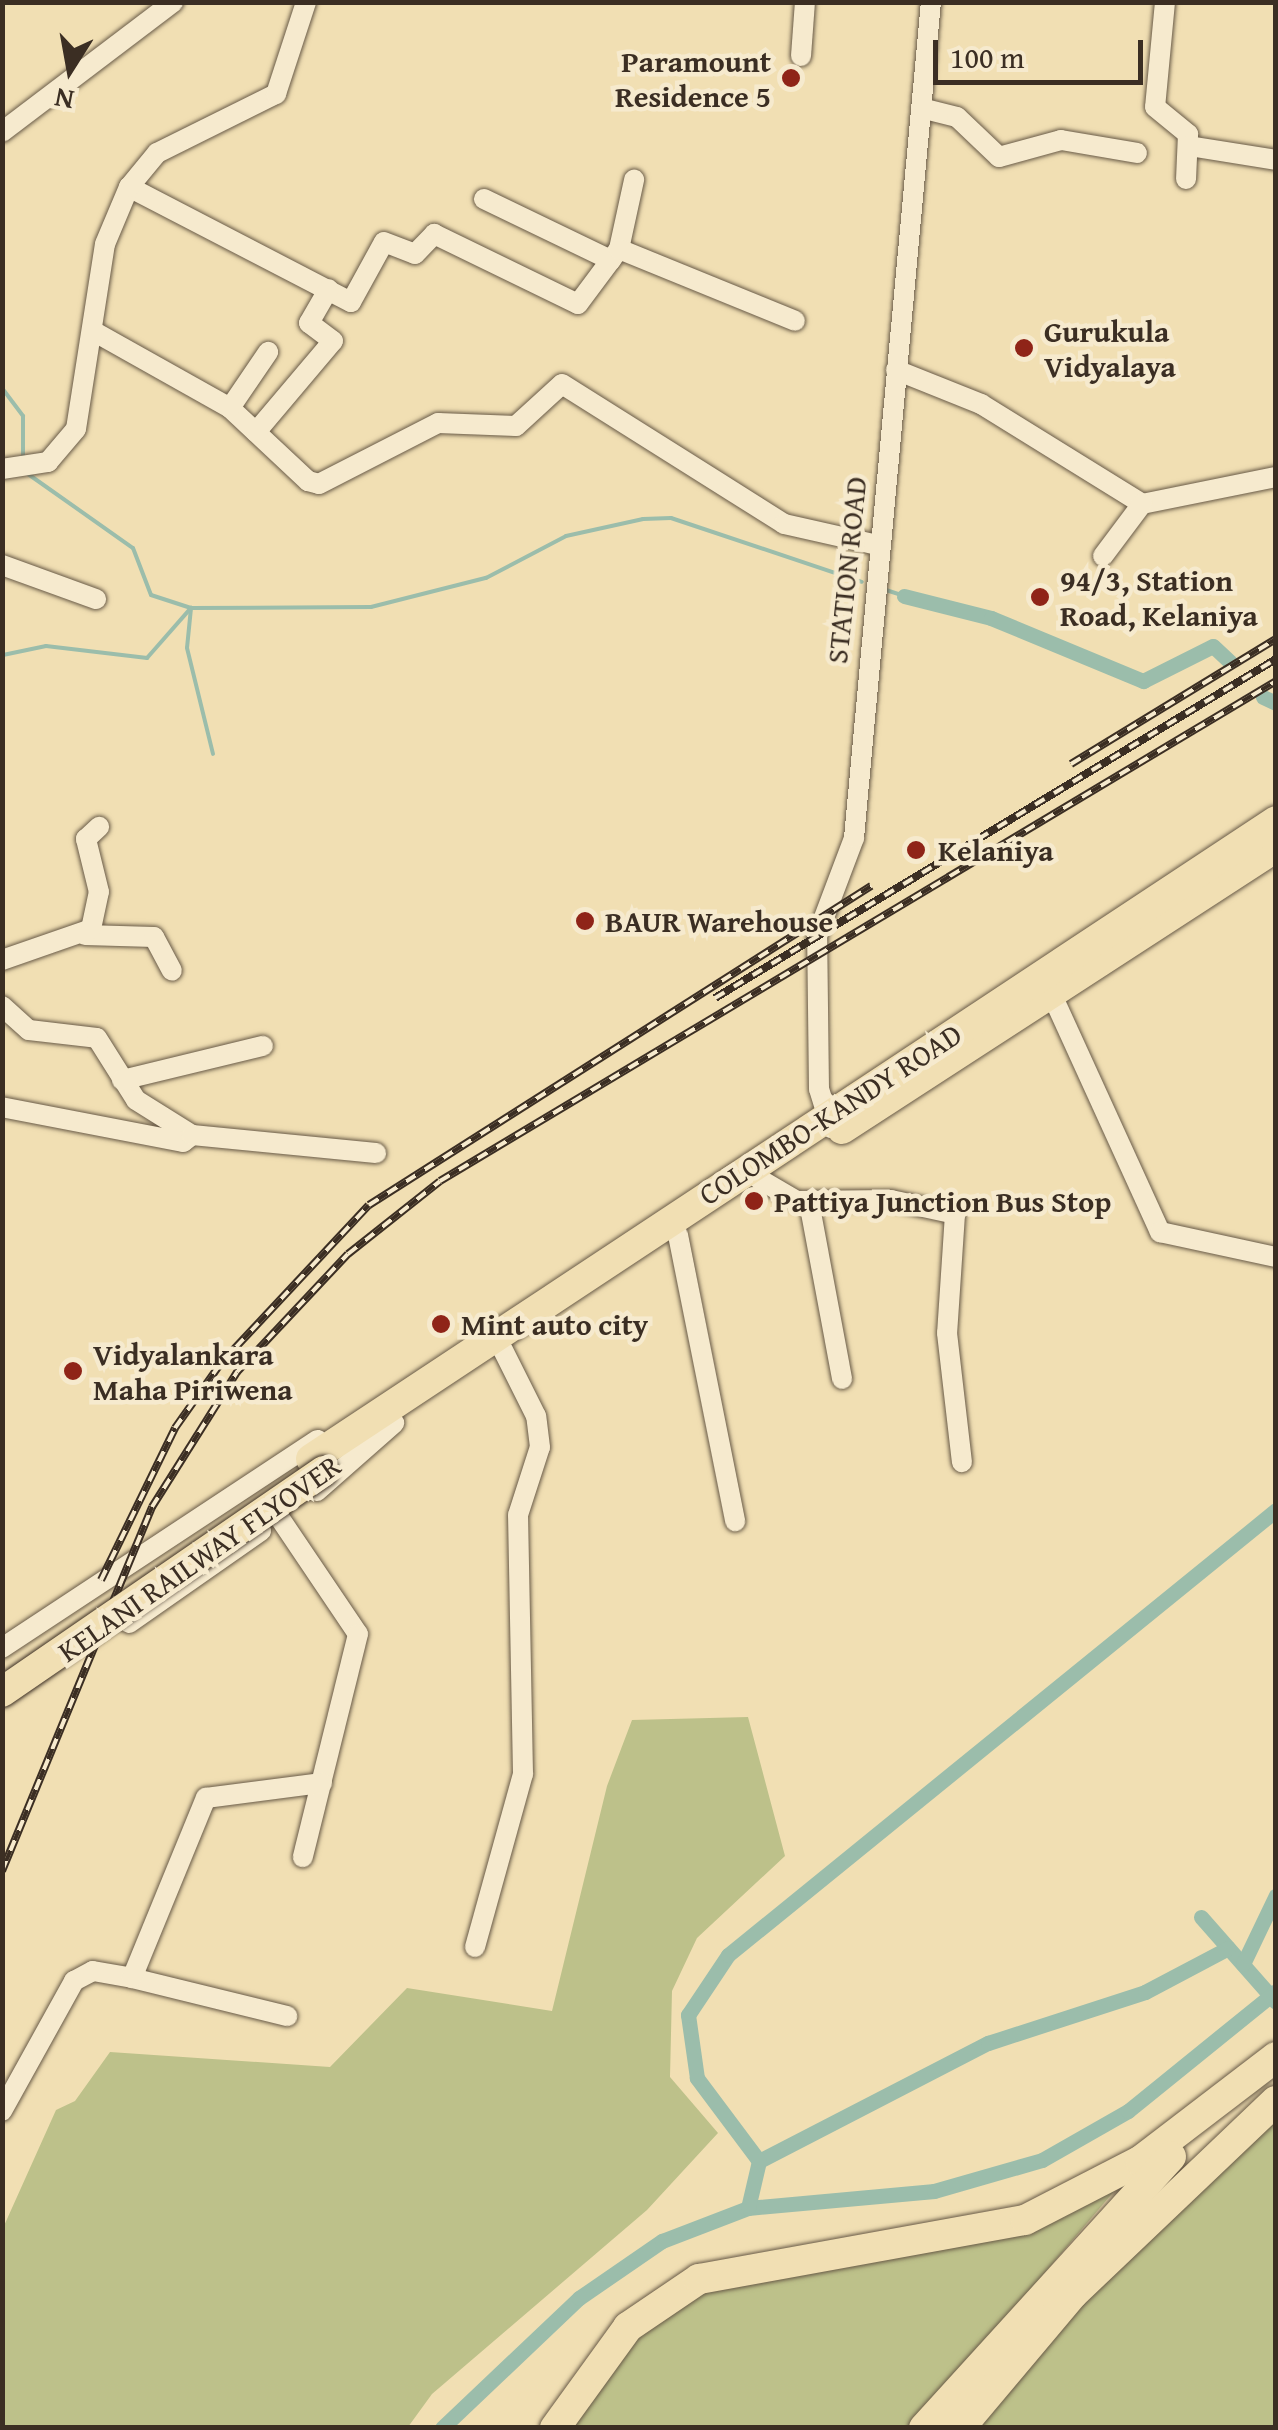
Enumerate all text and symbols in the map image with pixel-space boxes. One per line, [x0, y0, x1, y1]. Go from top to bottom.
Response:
north arrow [20, 20, 120, 120]
scale bar [938, 20, 1148, 82]
text: 100 m [950, 35, 1024, 79]
place label: Paramount Residence 5 [615, 43, 771, 114]
marker: Paramount Residence 5 [780, 67, 802, 89]
text: N [51, 78, 77, 122]
place label: Gurukula Vidyalaya [1044, 313, 1176, 384]
marker: Gurukula Vidyalaya [1013, 337, 1035, 359]
street label: STATION ROAD [818, 475, 874, 665]
place label: 94/3, Station Road, Kelaniya [1060, 562, 1258, 632]
marker: 94/3, Station Road, Kelaniya [1029, 586, 1051, 608]
place label: Kelaniya [938, 832, 1054, 868]
marker: Kelaniya [903, 837, 929, 863]
place label: BAUR Warehouse [605, 903, 833, 939]
marker: BAUR Warehouse [574, 910, 596, 932]
street label: COLOMBO-KANDY ROAD [692, 1016, 968, 1212]
place label: Pattiya Junction Bus Stop [774, 1183, 1111, 1219]
marker: Pattiya Junction Bus Stop [743, 1190, 765, 1212]
place label: Mint auto city [461, 1306, 648, 1342]
marker: Mint auto city [430, 1313, 452, 1335]
place label: Vidyalankara Maha Piriwena [93, 1336, 293, 1406]
marker: Vidyalankara Maha Piriwena [62, 1360, 84, 1382]
street label: KELANI RAILWAY FLYOVER [51, 1447, 347, 1669]

